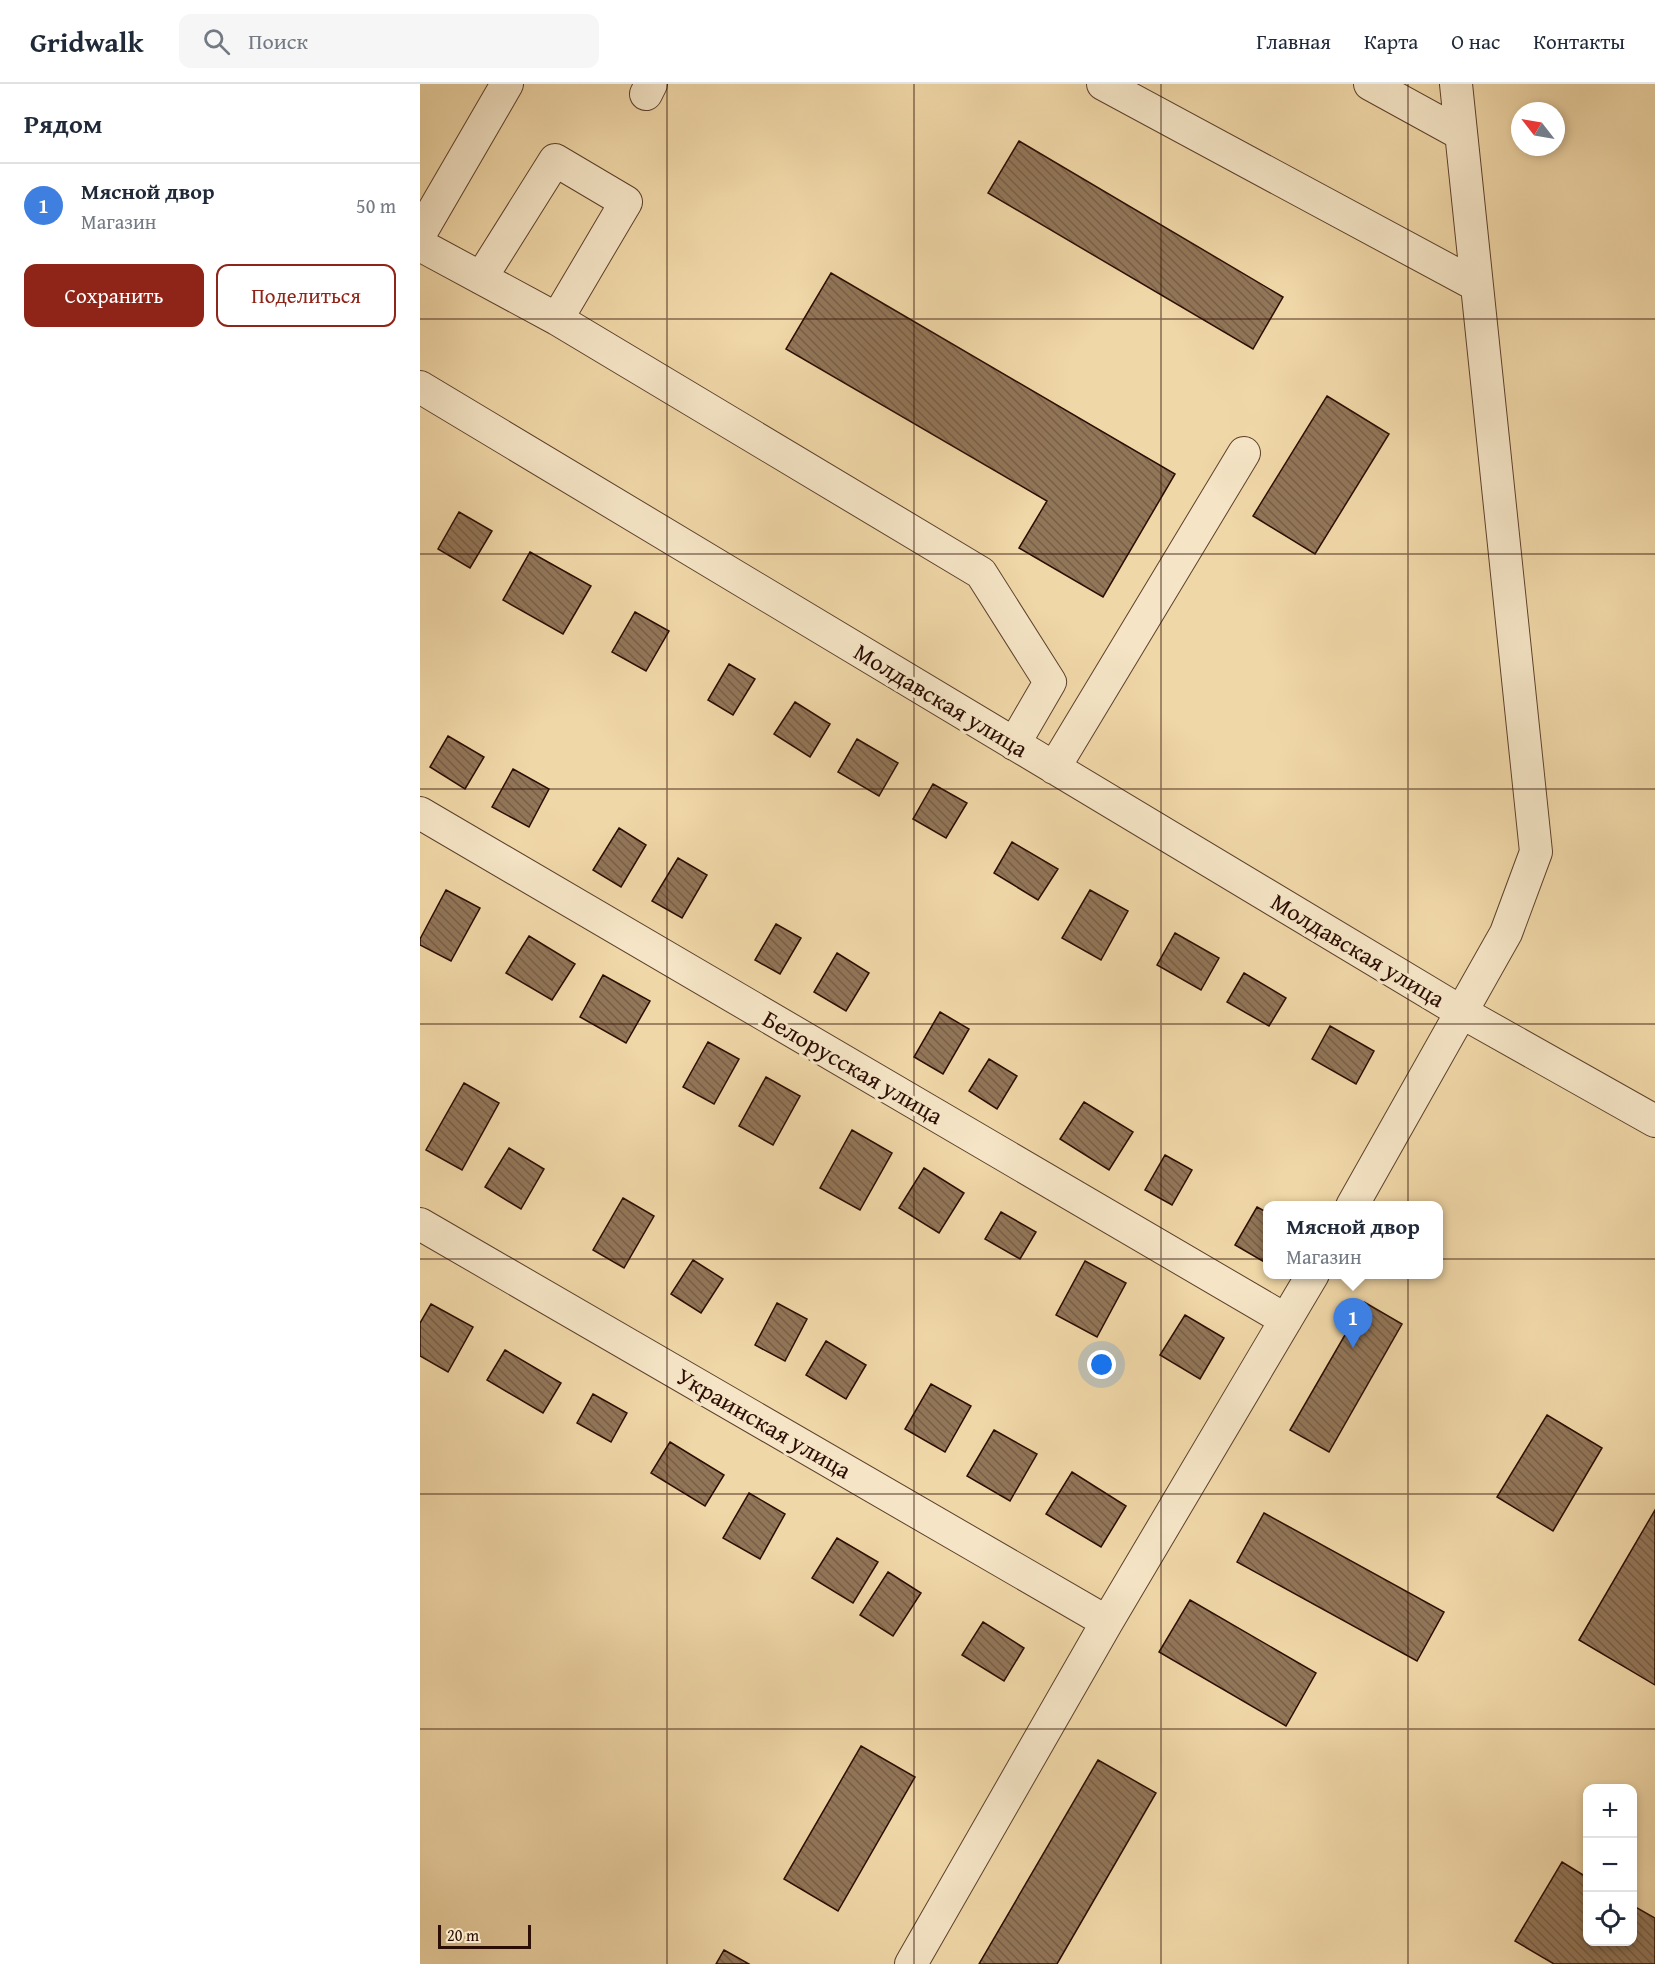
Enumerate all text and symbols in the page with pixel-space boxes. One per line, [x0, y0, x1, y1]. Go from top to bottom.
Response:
search box [179, 14, 599, 68]
text: Gridwalk [30, 21, 143, 62]
icon: search [200, 25, 233, 58]
text: Поиск [248, 25, 308, 57]
text: Главная [1256, 26, 1331, 57]
text: Карта [1364, 26, 1418, 57]
text: О нас [1451, 26, 1500, 57]
text: Контакты [1533, 26, 1625, 57]
north arrow [1511, 102, 1565, 156]
text: Рядом [24, 104, 102, 143]
text: Мясной двор [81, 175, 215, 207]
text: 1 [38, 191, 49, 220]
text: 50 m [356, 191, 396, 220]
text: Магазин [81, 207, 156, 236]
button: Сохранить [24, 264, 204, 327]
button: Поделиться [216, 264, 396, 327]
street label: Молдавская улица [847, 634, 1035, 766]
street label: Молдавская улица [1264, 884, 1452, 1016]
street label: Белорусская улица [756, 1001, 950, 1133]
popup [1263, 1201, 1443, 1279]
text: Мясной двор [1286, 1210, 1420, 1242]
text: Магазин [1286, 1242, 1362, 1271]
pin: 1 [1334, 1298, 1372, 1348]
your location [1087, 1350, 1116, 1379]
street label: Украинская улица [670, 1359, 858, 1488]
map controls [1583, 1784, 1637, 1946]
button: + [1583, 1784, 1637, 1838]
button: − [1583, 1838, 1637, 1892]
button: locate [1583, 1892, 1637, 1946]
scale bar [438, 1922, 531, 1950]
text: 20 m [447, 1923, 479, 1947]

